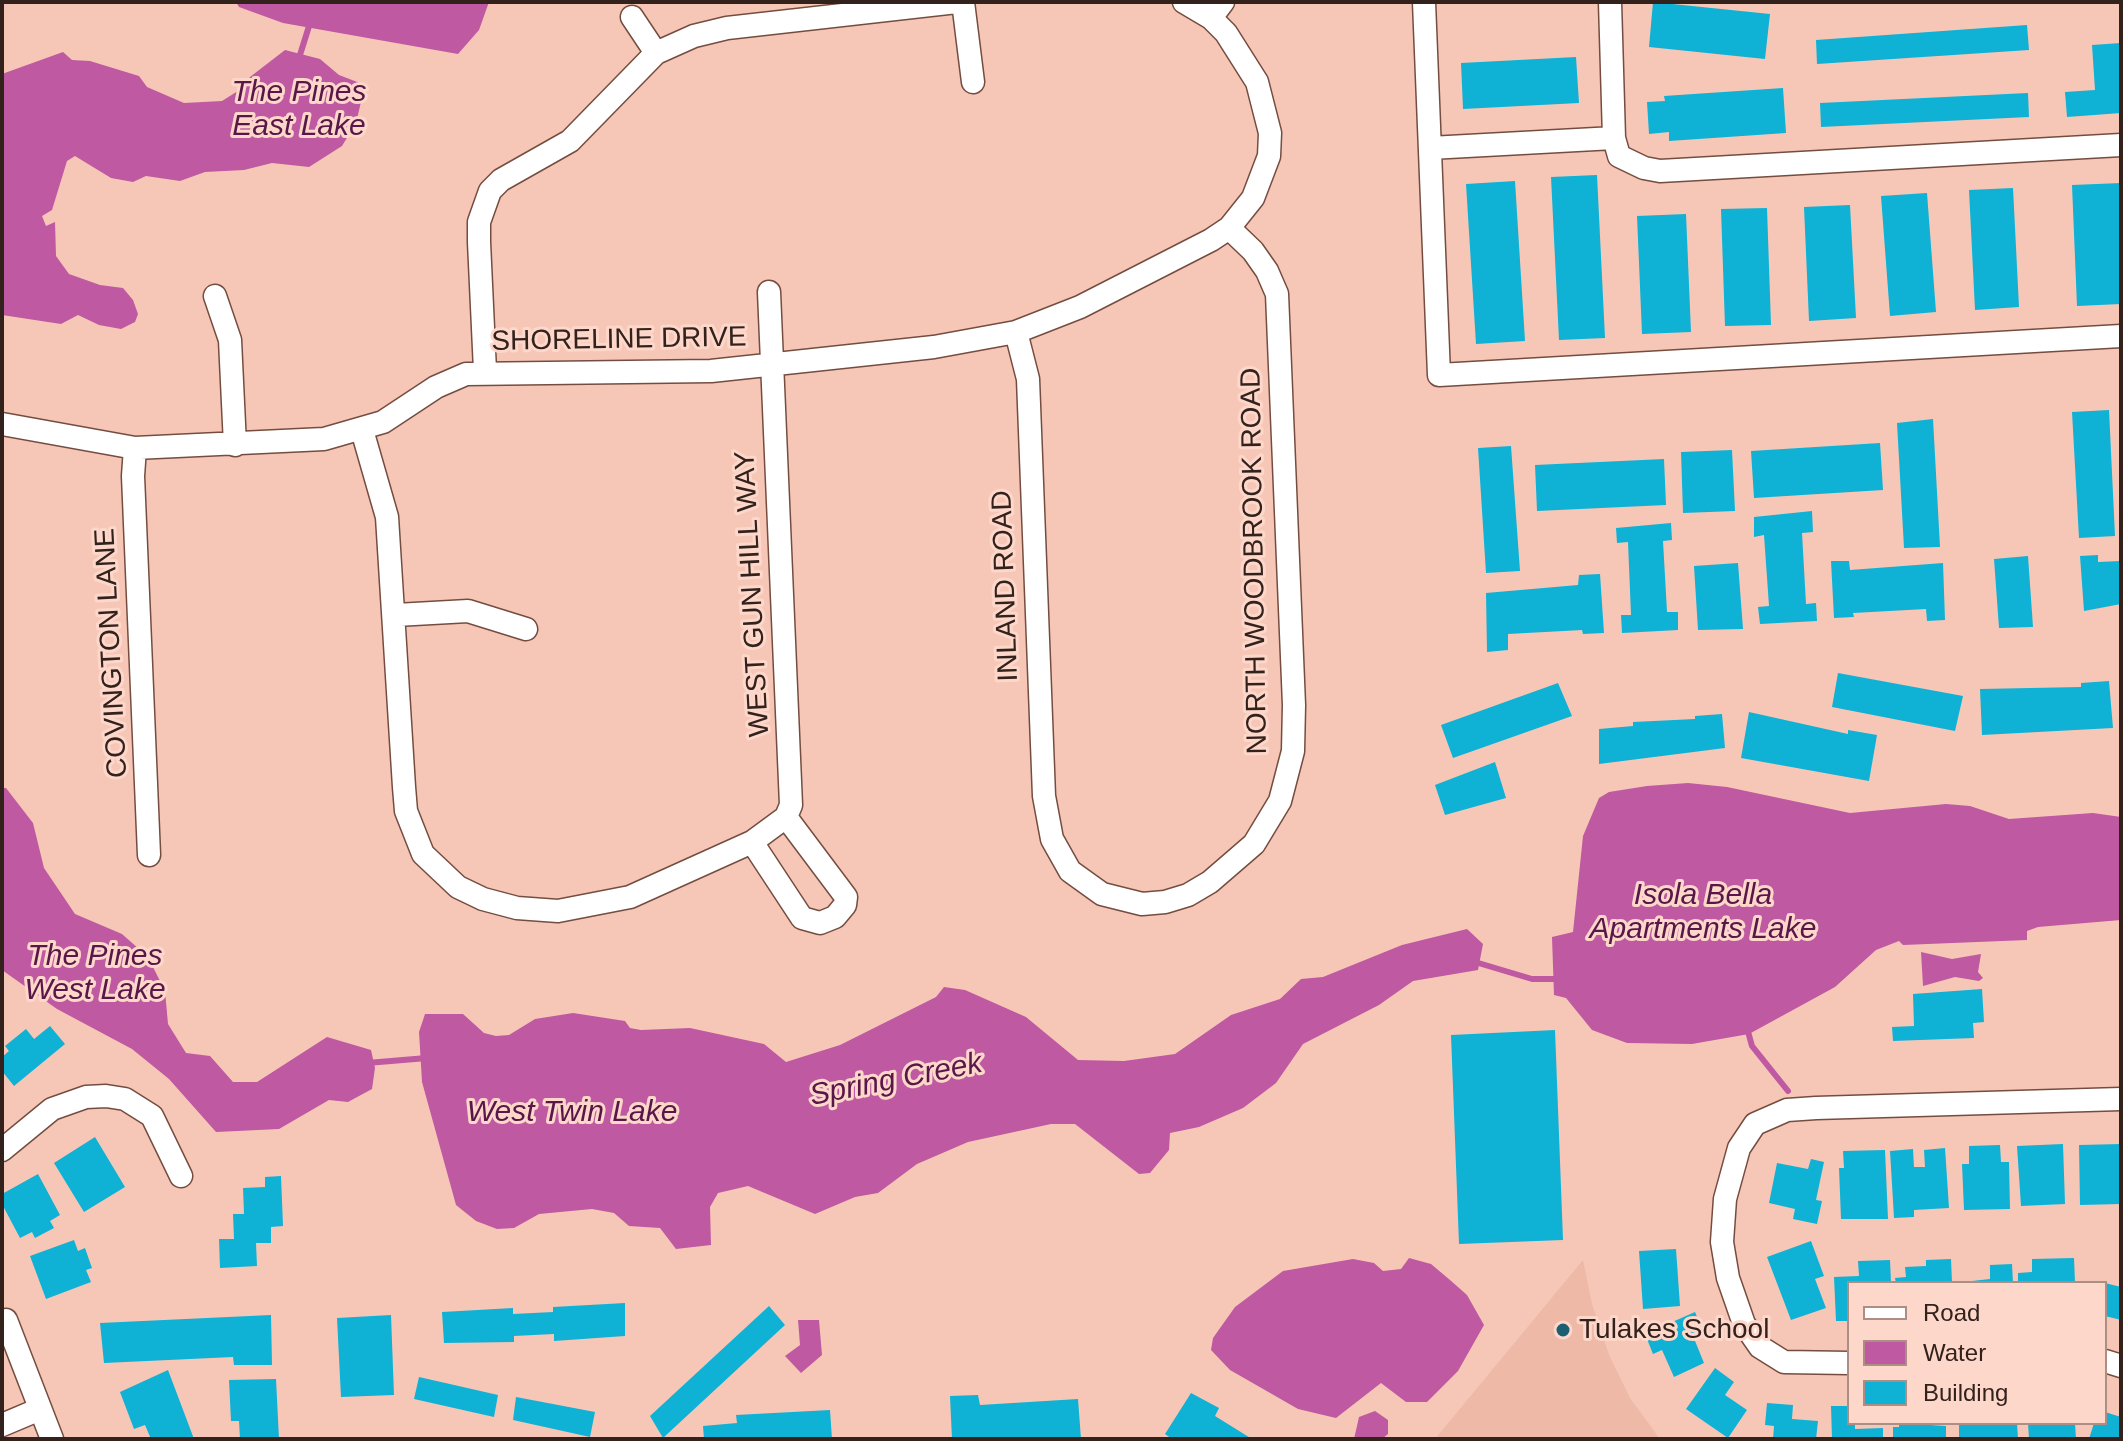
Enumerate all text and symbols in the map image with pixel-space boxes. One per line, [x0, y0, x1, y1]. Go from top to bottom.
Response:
water label: The Pines East Lake [231, 75, 367, 146]
street label: SHORELINE DRIVE [491, 321, 747, 359]
street label: NORTH WOODBROOK ROAD [1235, 367, 1275, 755]
street label: WEST GUN HILL WAY [729, 450, 777, 738]
street label: INLAND ROAD [986, 490, 1026, 682]
street label: COVINGTON LANE [89, 527, 135, 779]
water label: Isola Bella Apartments Lake [1590, 878, 1816, 948]
water label: The Pines West Lake [24, 939, 166, 1010]
water label: Spring Creek [807, 1046, 985, 1114]
water label: West Twin Lake [467, 1095, 677, 1131]
legend [1847, 1281, 2107, 1425]
text: Road [1923, 1299, 1980, 1326]
place label: Tulakes School [1579, 1313, 1769, 1347]
marker: Tulakes School [1554, 1321, 1572, 1339]
text: Water [1923, 1339, 1986, 1366]
text: Building [1923, 1379, 2008, 1406]

